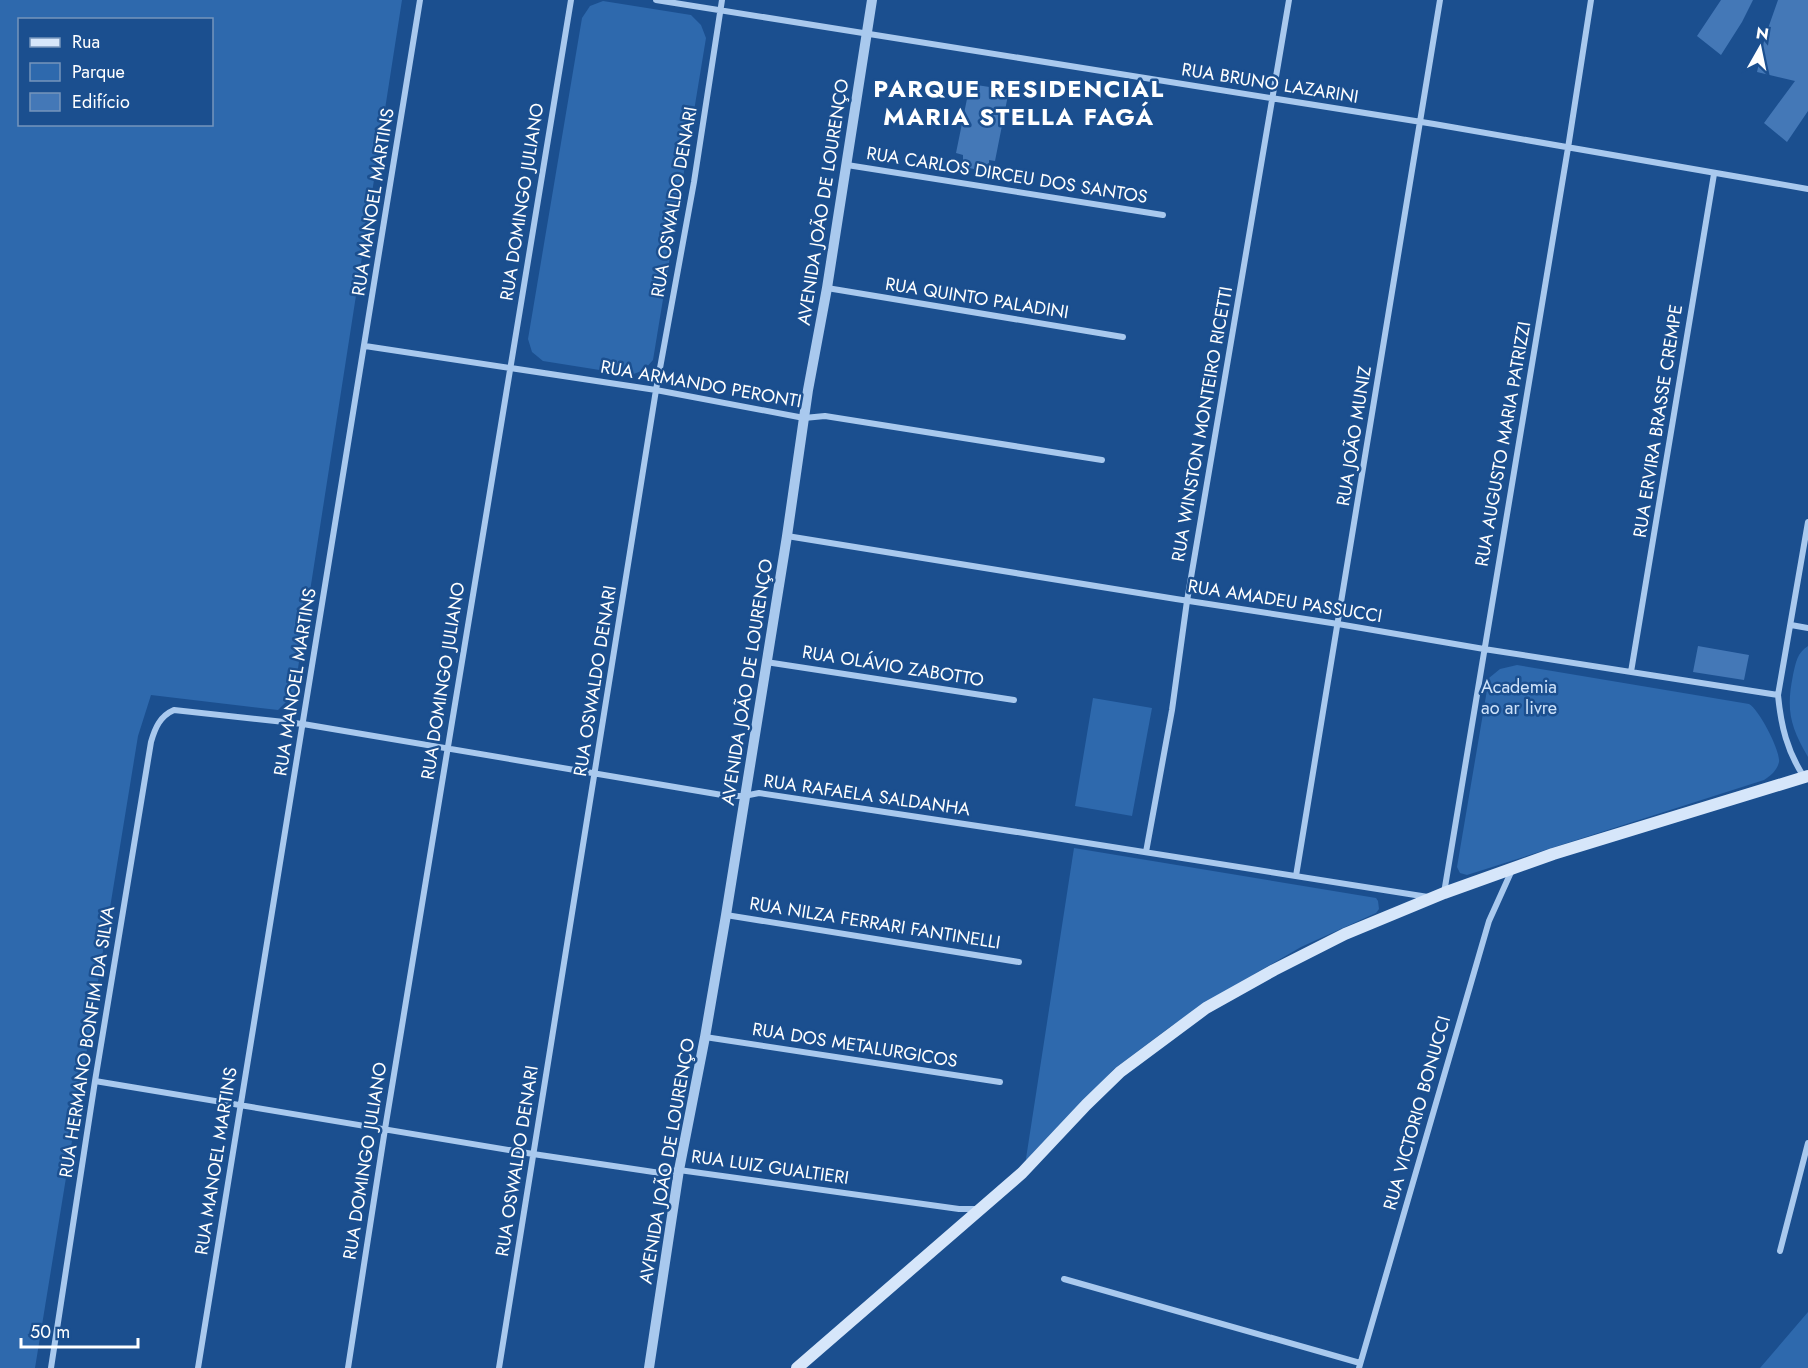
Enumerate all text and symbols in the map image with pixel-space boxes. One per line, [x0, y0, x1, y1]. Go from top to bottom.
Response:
legend [18, 18, 213, 126]
north arrow [1730, 18, 1790, 78]
text: N [1754, 21, 1770, 46]
text: Rua [72, 29, 100, 55]
street label: RUA BRUNO LAZARINI [1180, 56, 1360, 110]
text: Parque [72, 59, 125, 85]
district label: PARQUE RESIDENCIAL MARIA STELLA FAGÁ [873, 71, 1165, 134]
street label: AVENIDA JOÃO DE LOURENÇO [791, 77, 855, 327]
text: Edifício [72, 89, 130, 115]
street label: RUA DOMINGO JULIANO [494, 101, 550, 303]
street label: RUA OSWALDO DENARI [644, 105, 704, 299]
street label: RUA MANOEL MARTINS [345, 106, 401, 298]
street label: RUA CARLOS DIRCEU DOS SANTOS [865, 140, 1150, 210]
street label: RUA QUINTO PALADINI [883, 271, 1071, 325]
street label: RUA WINSTON MONTEIRO RICETTI [1165, 284, 1239, 564]
street label: RUA ERVIRA BRASSE CREMPE [1627, 302, 1689, 540]
street label: RUA AUGUSTO MARIA PATRIZZI [1469, 319, 1537, 569]
street label: RUA ARMANDO PERONTI [598, 354, 804, 414]
street label: RUA JOÃO MUNIZ [1330, 364, 1378, 508]
street label: AVENIDA JOÃO DE LOURENÇO [715, 557, 779, 807]
street label: RUA AMADEU PASSUCCI [1186, 573, 1384, 629]
street label: RUA DOMINGO JULIANO [415, 580, 471, 782]
street label: RUA OSWALDO DENARI [567, 584, 623, 778]
street label: RUA MANOEL MARTINS [267, 586, 323, 778]
street label: RUA OLÁVIO ZABOTTO [800, 639, 986, 693]
park label: Academia ao ar livre [1481, 674, 1557, 721]
street label: RUA RAFAELA SALDANHA [762, 768, 972, 822]
street label: RUA NILZA FERRARI FANTINELLI [748, 890, 1002, 956]
street label: RUA HERMANO BONFIM DA SILVA [53, 904, 121, 1180]
street label: RUA VICTORIO BONUCCI [1377, 1013, 1457, 1213]
street label: RUA DOS METALURGICOS [750, 1016, 960, 1074]
street label: AVENIDA JOÃO DE LOURENÇO [633, 1036, 701, 1286]
street label: RUA DOMINGO JULIANO [337, 1060, 393, 1262]
street label: RUA OSWALDO DENARI [489, 1064, 545, 1258]
street label: RUA MANOEL MARTINS [188, 1065, 244, 1257]
street label: RUA LUIZ GUALTIERI [690, 1143, 850, 1191]
scale bar [21, 1311, 138, 1349]
text: 50 m [30, 1319, 70, 1345]

